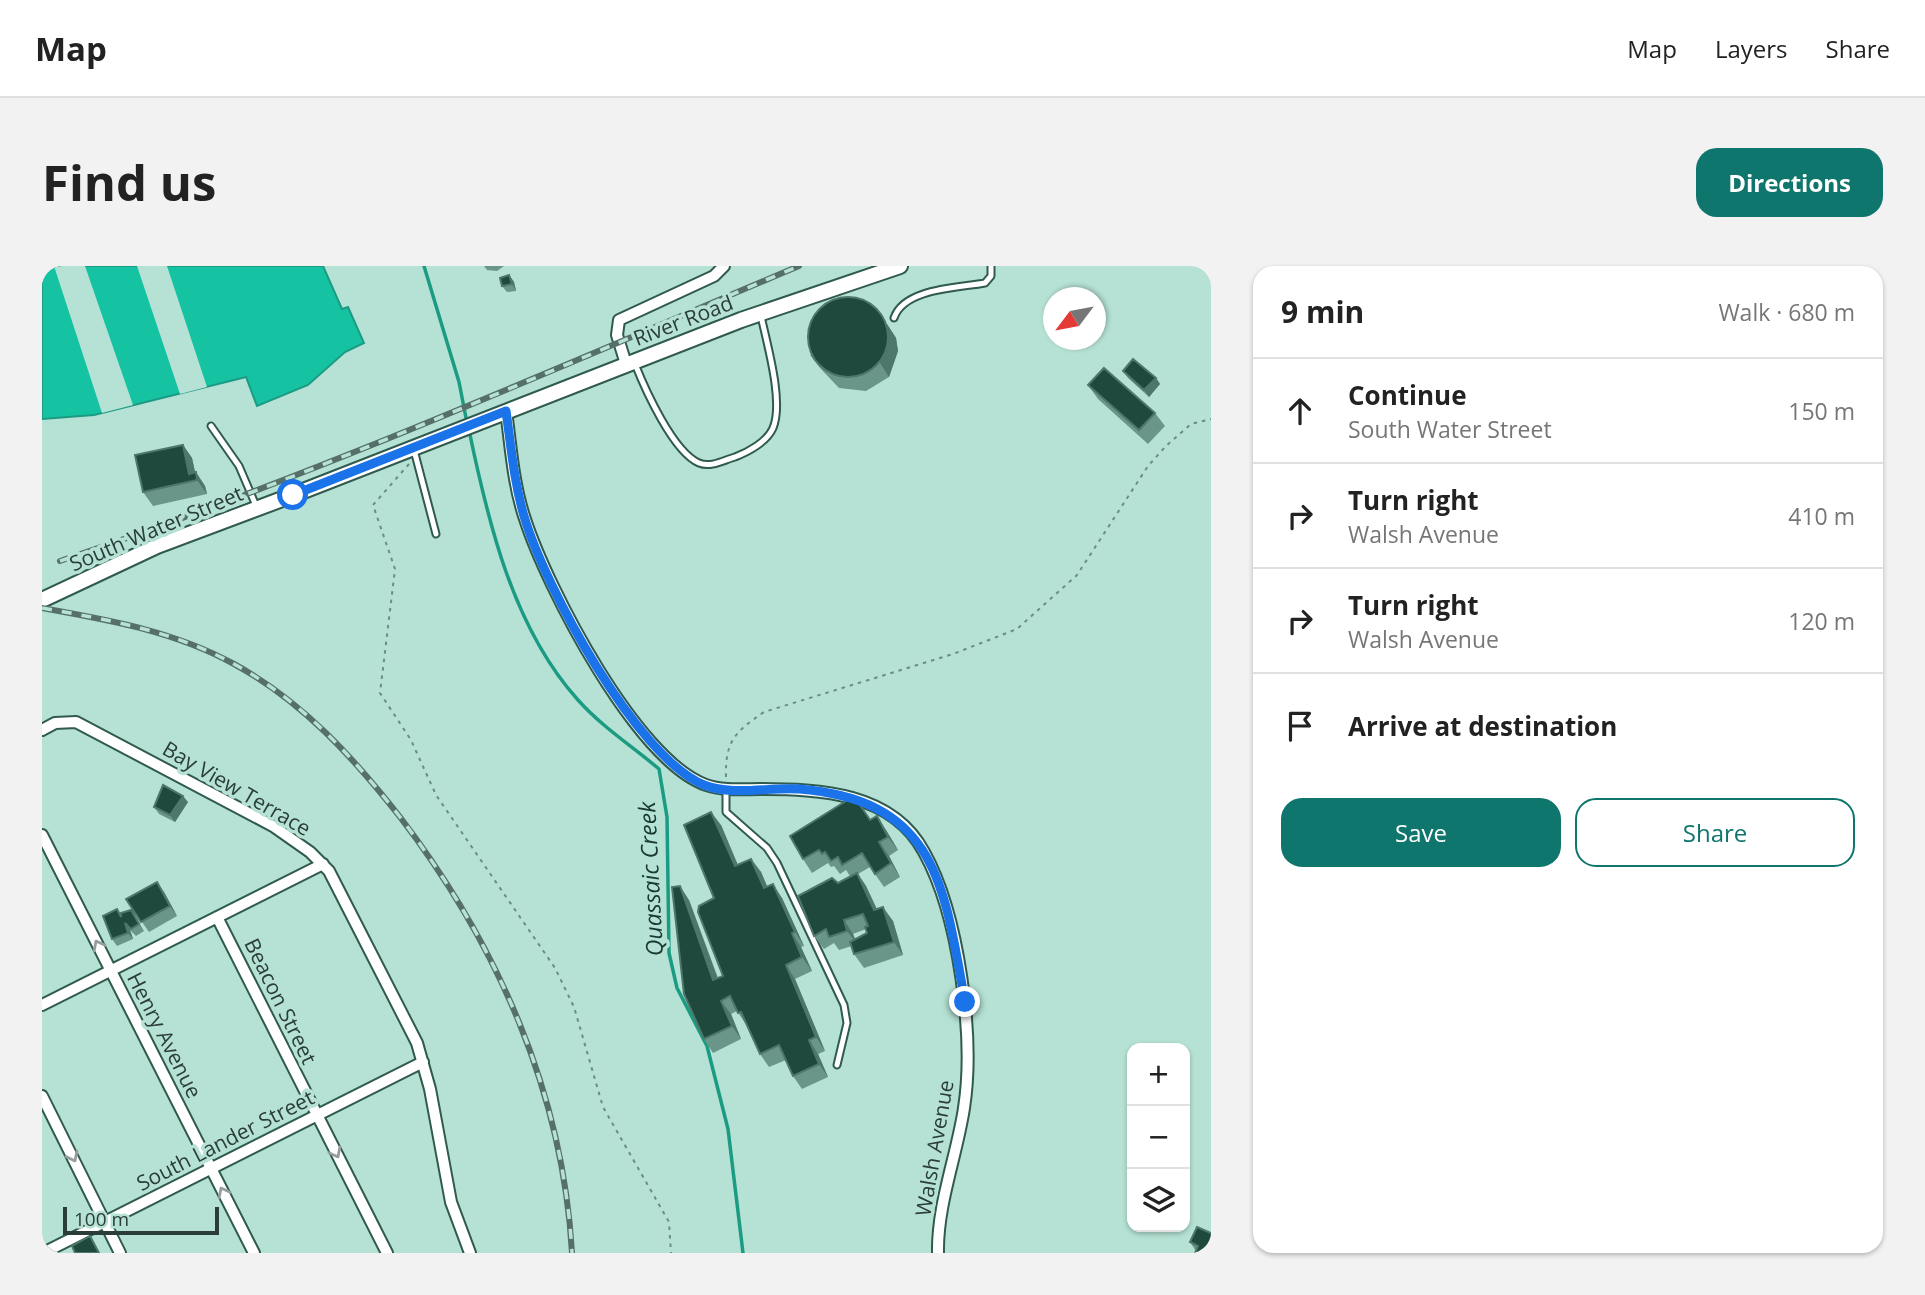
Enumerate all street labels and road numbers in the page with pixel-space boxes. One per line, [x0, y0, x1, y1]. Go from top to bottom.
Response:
street label: River Road [629, 288, 737, 352]
street label: South Water Street [65, 479, 247, 577]
street label: Bay View Terrace [158, 734, 316, 842]
street label: Beacon Street [238, 933, 324, 1069]
street label: Henry Avenue [121, 967, 209, 1103]
street label: Walsh Avenue [908, 1078, 960, 1218]
street label: South Lander Street [131, 1083, 319, 1197]

